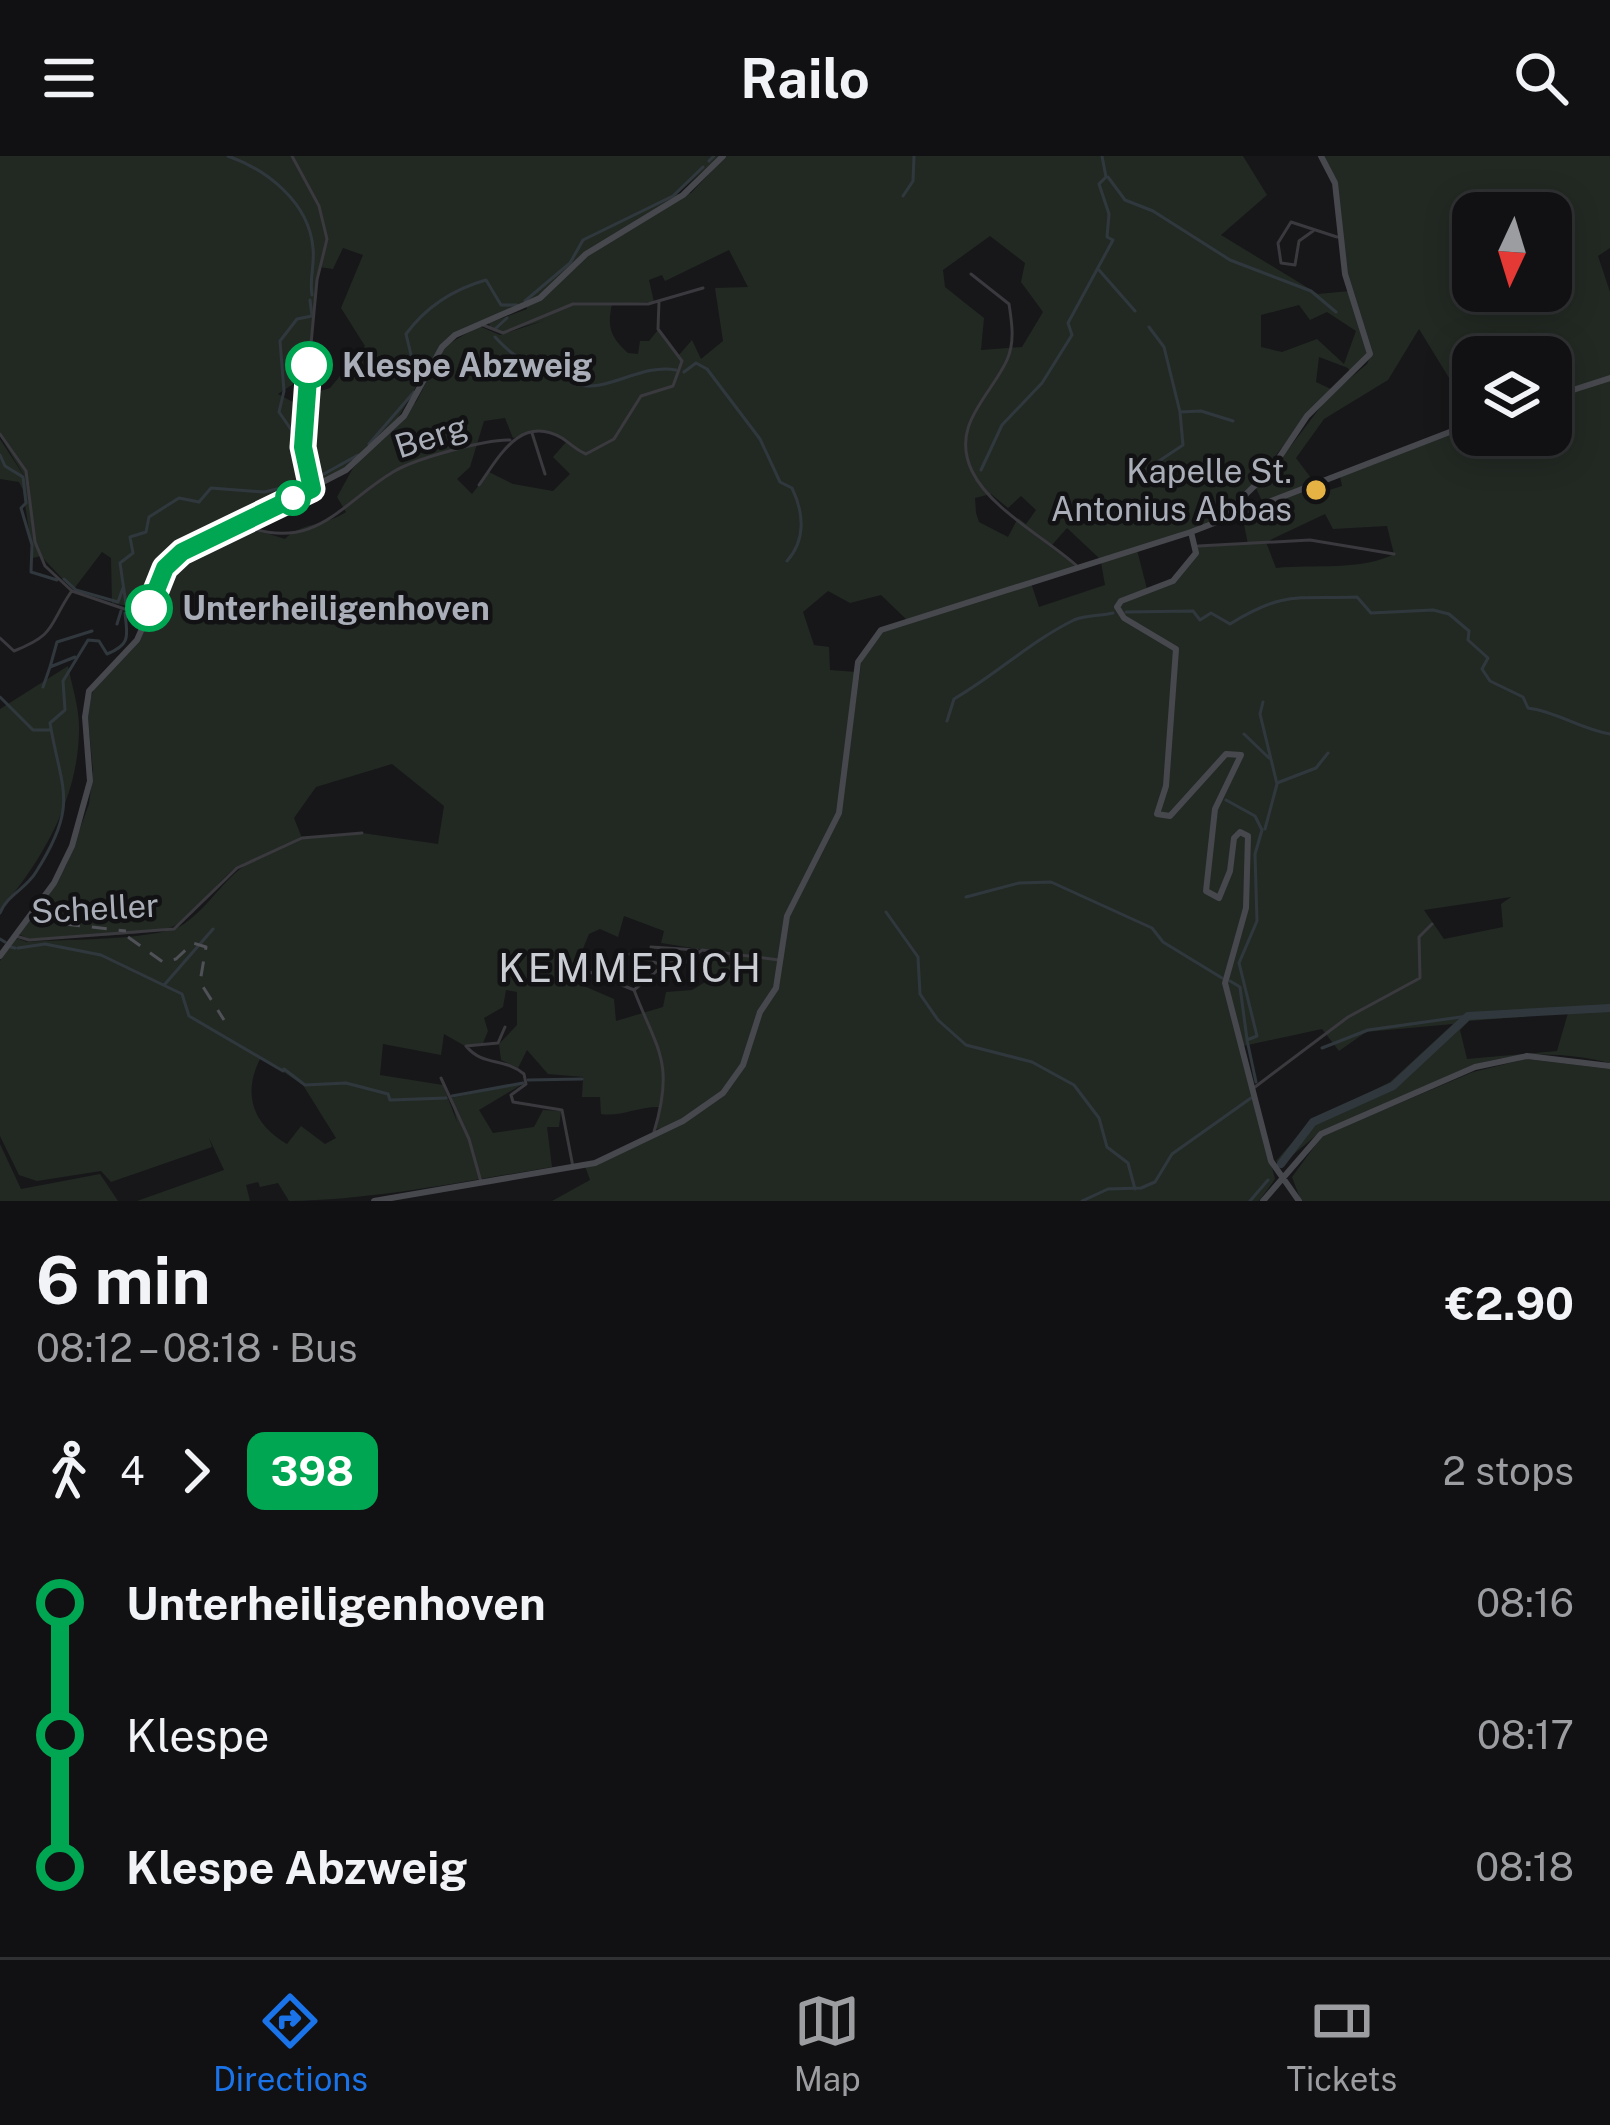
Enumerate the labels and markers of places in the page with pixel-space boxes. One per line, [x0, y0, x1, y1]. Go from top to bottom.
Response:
marker: Klespe Abzweig [287, 343, 331, 387]
place label: Klespe Abzweig [342, 346, 593, 384]
place label: Kapelle St. Antonius Abbas [1051, 452, 1292, 528]
marker: Kapelle St. Antonius Abbas [1303, 477, 1329, 503]
unlabelled marker [277, 482, 309, 514]
marker: Unterheiligenhoven [127, 586, 171, 630]
place label: Unterheiligenhoven [182, 589, 490, 627]

